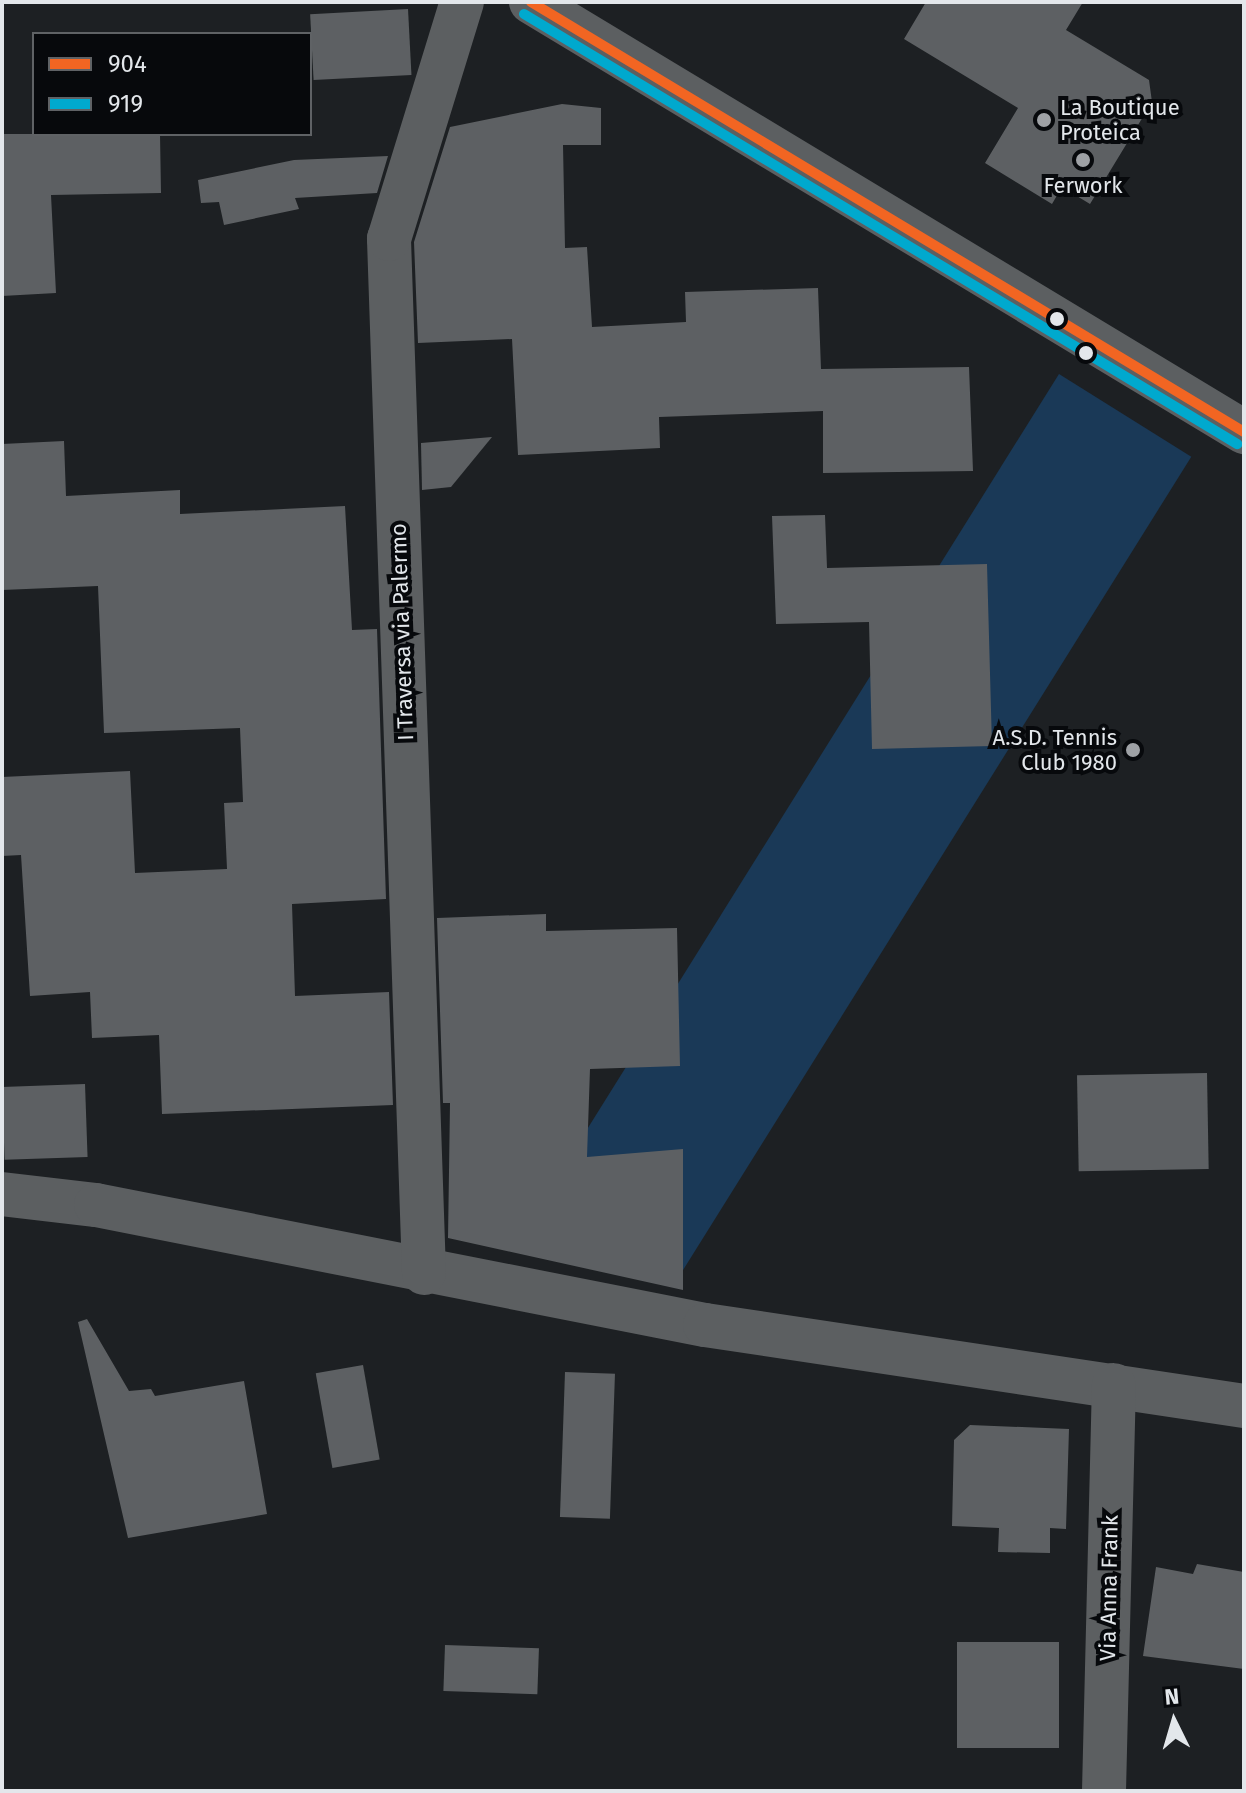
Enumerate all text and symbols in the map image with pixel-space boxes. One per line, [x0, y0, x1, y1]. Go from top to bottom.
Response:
legend [32, 32, 312, 136]
text: 904 [108, 50, 147, 78]
text: 919 [108, 90, 143, 118]
place label: La Boutique Proteica [1060, 94, 1180, 146]
marker: La Boutique Proteica [1035, 111, 1053, 129]
marker: Ferwork [1074, 151, 1092, 169]
place label: Ferwork [1044, 173, 1122, 199]
unlabelled marker [1049, 311, 1065, 327]
unlabelled marker [1078, 345, 1094, 361]
street label: I Traversa via Palermo [385, 523, 419, 741]
place label: A.S.D. Tennis Club 1980 [993, 724, 1117, 776]
marker: A.S.D. Tennis Club 1980 [1124, 741, 1142, 759]
street label: Via Anna Frank [1095, 1515, 1123, 1661]
north arrow [1134, 1681, 1214, 1761]
text: N [1163, 1683, 1180, 1711]

